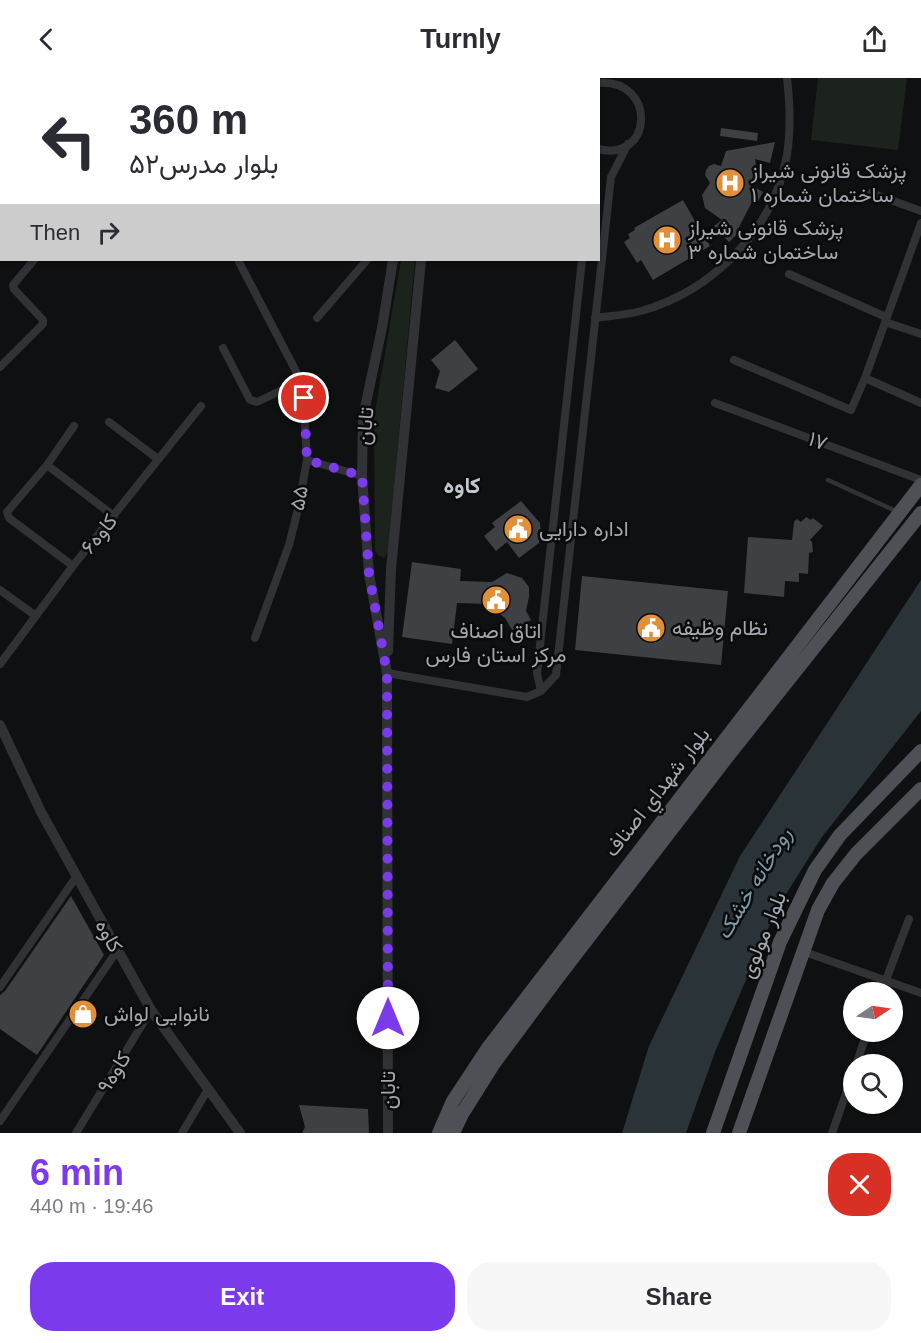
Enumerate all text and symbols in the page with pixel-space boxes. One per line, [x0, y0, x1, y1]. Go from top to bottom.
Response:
icon: back [30, 23, 63, 56]
icon: share [858, 23, 891, 56]
text: Turnly [420, 24, 501, 54]
text: 360 m [129, 96, 248, 143]
icon: left [30, 102, 108, 180]
text: ۵۲بلوار مدرس [129, 149, 278, 179]
place label: پزشک قانونی شیراز ساختمان شماره ۱ [750, 159, 906, 208]
hospital icon: پزشک قانونی شیراز ساختمان شماره ۱ [714, 167, 746, 199]
icon: right [92, 216, 125, 249]
place label: پزشک قانونی شیراز ساختمان شماره ٣ [687, 216, 843, 265]
text: Then [30, 220, 80, 245]
hospital icon: پزشک قانونی شیراز ساختمان شماره ٣ [651, 224, 683, 256]
pin [278, 372, 329, 423]
icon: arrive [287, 381, 320, 414]
street label: تابان [351, 406, 379, 446]
street label: ۱۷ [806, 427, 831, 454]
district label: کاوه [444, 473, 480, 499]
street label: ۵۵ [285, 484, 312, 512]
street label: کاوه۶ [76, 509, 123, 559]
public building icon: اداره دارایی [502, 513, 534, 545]
place label: اداره دارایی [539, 517, 629, 542]
public building icon: اتاق اصناف مرکز استان فارس [480, 584, 512, 616]
public building icon: نظام وظیفه [635, 612, 667, 644]
place label: نظام وظیفه [672, 616, 768, 642]
place label: اتاق اصناف مرکز استان فارس [425, 619, 567, 668]
street label: بلوار شهداي اصناف [599, 723, 719, 864]
water label: رودخانه خشک [710, 822, 798, 944]
street label: بلوار مولوی [735, 888, 792, 982]
street label: کاوه [89, 915, 128, 957]
north arrow [843, 982, 903, 1042]
map controls [843, 982, 903, 1114]
position arrow [356, 986, 420, 1050]
shop icon: نانوایی لواش [67, 998, 99, 1030]
place label: نانوایی لواش [104, 1002, 210, 1027]
street label: کاوه۹ [92, 1047, 137, 1098]
button: search [843, 1054, 903, 1114]
street label: تابان [376, 1071, 400, 1109]
text: 6 min [30, 1152, 124, 1193]
button: close [828, 1153, 891, 1216]
text: 440 m · 19:46 [30, 1195, 153, 1217]
button: Exit [30, 1262, 455, 1331]
button: Share [467, 1262, 891, 1331]

